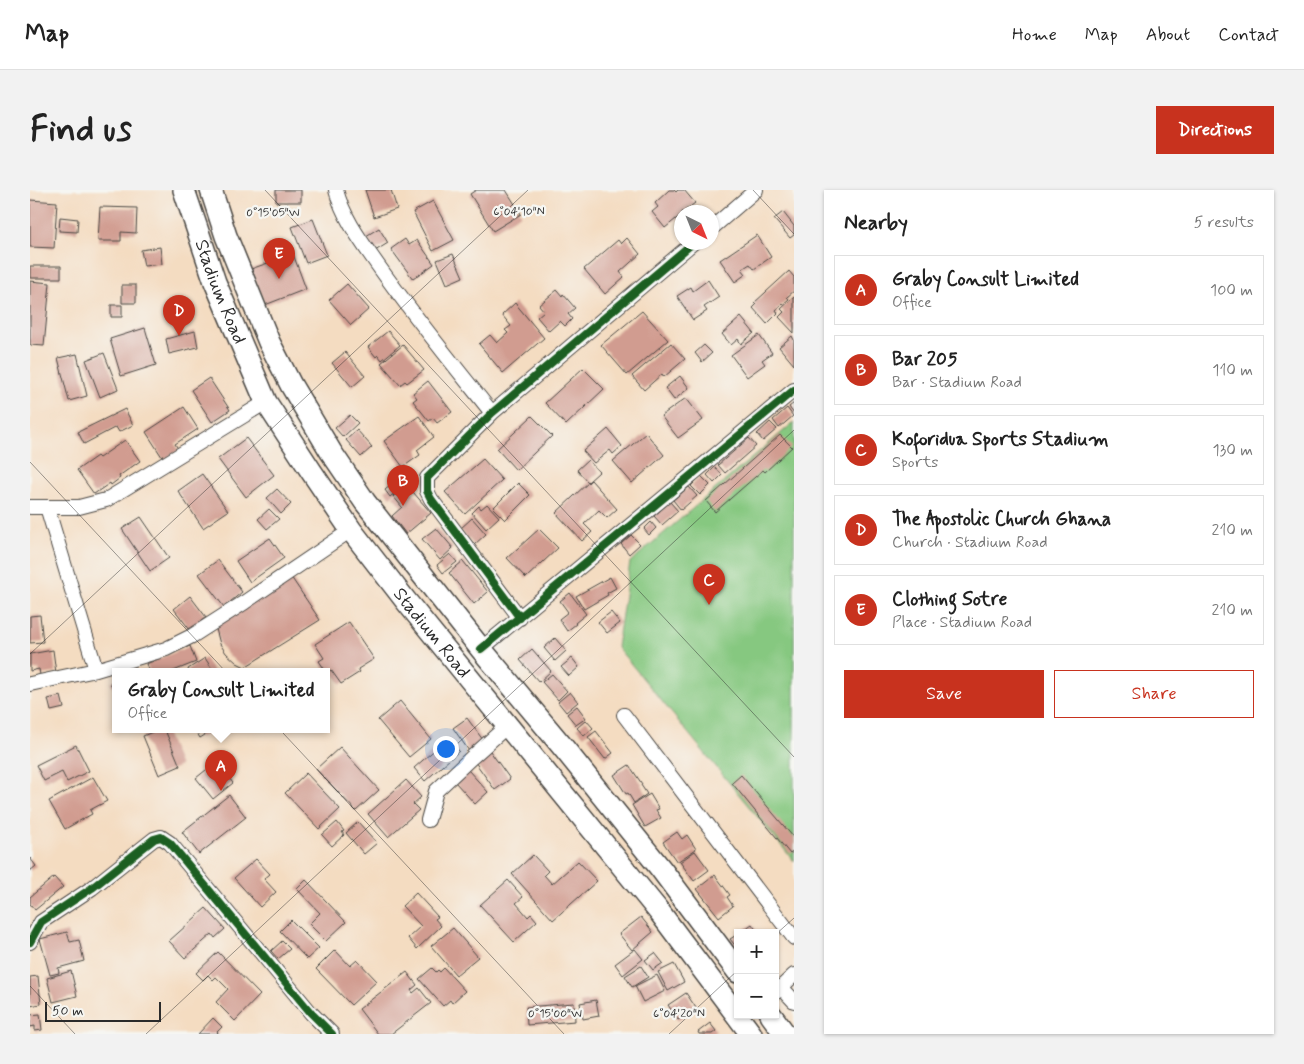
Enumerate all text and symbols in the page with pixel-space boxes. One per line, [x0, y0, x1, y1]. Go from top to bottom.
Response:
text: Map [25, 19, 69, 50]
text: Home [1012, 23, 1057, 47]
text: Map [1085, 23, 1118, 47]
text: About [1146, 23, 1190, 47]
text: Contact [1218, 23, 1279, 47]
button: Directions [1156, 106, 1274, 154]
text: Find us [30, 107, 132, 153]
text: 6°04'10"N [493, 204, 545, 220]
text: 0°15'05"W [246, 205, 300, 221]
north arrow [674, 205, 719, 250]
text: Nearby [844, 209, 908, 237]
text: 5 results [1194, 212, 1254, 233]
street label: Stadium Road [189, 236, 252, 348]
pin: E [263, 238, 295, 279]
text: Graby Consult Limited [892, 267, 1079, 292]
text: A [856, 280, 866, 301]
text: 100 m [1210, 280, 1253, 301]
text: Office [892, 292, 932, 313]
pin: D [163, 295, 195, 336]
text: Bar 205 [892, 347, 958, 372]
text: B [856, 360, 866, 381]
text: 110 m [1212, 360, 1253, 381]
text: Bar · Stadium Road [892, 372, 1022, 393]
text: Koforidua Sports Stadium [892, 427, 1109, 452]
text: C [855, 440, 867, 461]
text: 130 m [1212, 440, 1253, 461]
text: Sports [892, 452, 938, 473]
pin: B [387, 465, 419, 506]
text: The Apostolic Church Ghana [892, 507, 1111, 532]
text: D [855, 520, 867, 541]
text: 210 m [1212, 520, 1253, 541]
text: Church · Stadium Road [892, 532, 1048, 553]
pin: C [693, 564, 725, 605]
street label: Stadium Road [388, 582, 476, 683]
text: Clothing Sotre [892, 587, 1007, 612]
text: E [856, 600, 866, 621]
text: 210 m [1212, 600, 1253, 621]
text: Place · Stadium Road [892, 612, 1032, 633]
popup [112, 668, 330, 733]
button: Save [844, 670, 1044, 718]
button: Share [1054, 670, 1254, 718]
text: Graby Consult Limited [127, 678, 315, 703]
text: Office [127, 703, 167, 724]
your location [433, 736, 459, 762]
pin: A [205, 750, 237, 791]
map controls [734, 929, 779, 1019]
button: + [734, 929, 779, 974]
button: − [734, 974, 779, 1019]
scale bar [45, 999, 161, 1022]
text: 50 m [52, 1002, 83, 1020]
text: 0°15'00"W [528, 1006, 582, 1022]
text: 6°04'20"N [653, 1006, 705, 1022]

